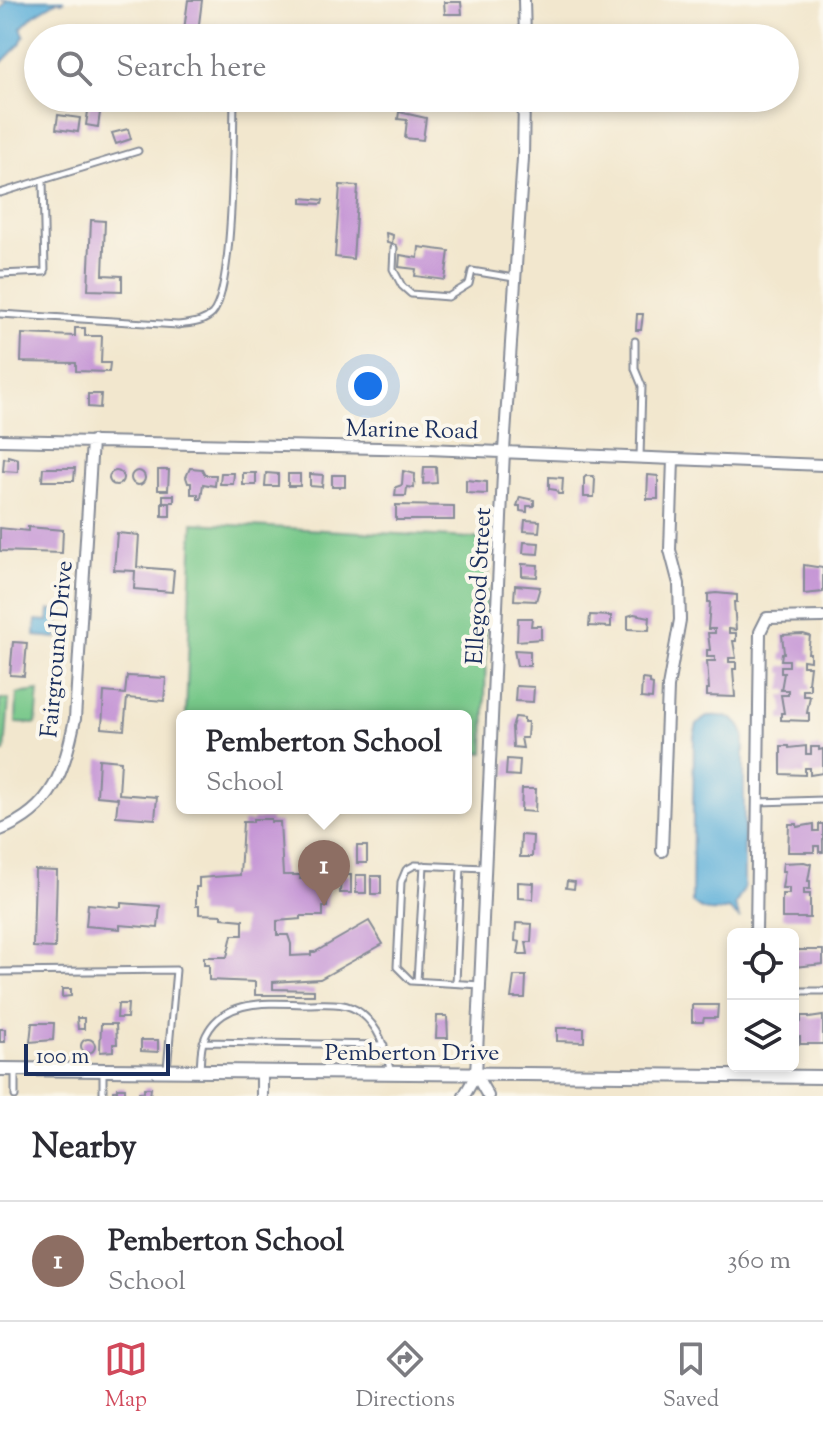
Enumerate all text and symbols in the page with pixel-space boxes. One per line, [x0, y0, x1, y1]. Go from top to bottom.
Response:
search box [24, 24, 799, 112]
icon: search [52, 46, 96, 90]
text: Search here [116, 47, 266, 90]
your location [348, 366, 388, 406]
street label: Marine Road [345, 413, 479, 449]
street label: Ellegood Street [459, 507, 501, 666]
street label: Fairground Drive [33, 559, 83, 739]
popup [176, 710, 472, 814]
text: Pemberton School [206, 722, 442, 765]
text: School [206, 765, 284, 802]
pin: 1 [298, 840, 350, 906]
map controls [727, 928, 799, 1072]
button: locate [727, 928, 799, 1000]
button: layers [727, 1000, 799, 1072]
street label: Pemberton Drive [325, 1037, 499, 1071]
scale bar [24, 1040, 170, 1076]
text: 100 m [36, 1042, 89, 1074]
text: Nearby [32, 1124, 137, 1173]
text: Pemberton School [108, 1221, 344, 1264]
text: 1 [54, 1243, 62, 1280]
text: 360 m [727, 1243, 791, 1280]
text: School [108, 1264, 186, 1301]
tab: Map [104, 1337, 148, 1417]
tab: Directions [356, 1337, 455, 1417]
tab: Saved [663, 1337, 719, 1417]

